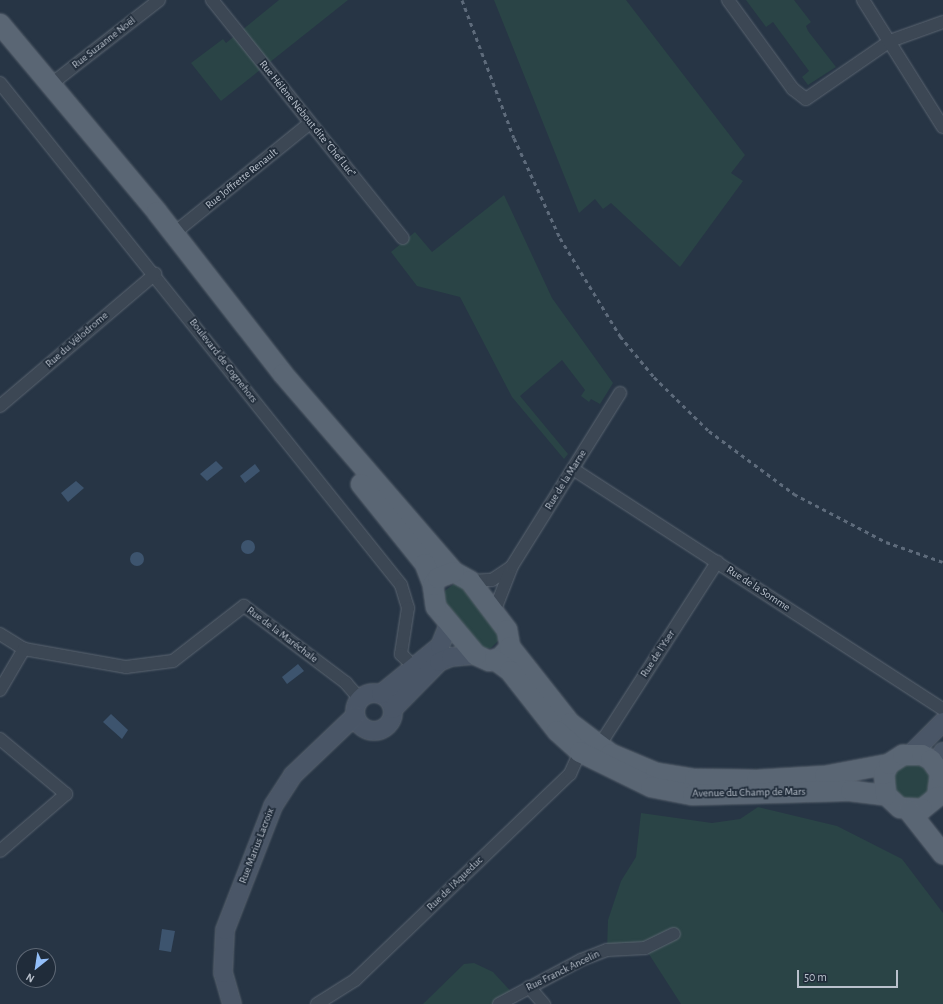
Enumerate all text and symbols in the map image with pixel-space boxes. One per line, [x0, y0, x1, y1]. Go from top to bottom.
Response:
street label: Rue Suzanne Noël [69, 14, 139, 72]
street label: Rue Hélène Nebout dite "Chef Luc" [256, 58, 358, 180]
street label: Rue Joffrette Renault [203, 146, 281, 212]
street label: Rue du Vélodrome [43, 309, 111, 371]
street label: Boulevard de Cognehors [186, 316, 260, 406]
street label: Rue de la Marne [542, 447, 590, 513]
street label: Rue de la Somme [724, 563, 792, 615]
street label: Rue de la Maréchale [244, 604, 320, 666]
street label: Rue de l'Yser [638, 628, 678, 680]
street label: Avenue du Champ de Mars [692, 785, 806, 801]
street label: Rue Marius Lacroix [237, 806, 277, 886]
street label: Rue de l'Aqueduc [424, 854, 486, 914]
street label: Rue Franck Ancelin [524, 947, 602, 995]
north arrow [16, 948, 56, 988]
scale bar [799, 962, 900, 988]
text: N [24, 971, 36, 985]
text: 50 m [804, 971, 827, 983]

